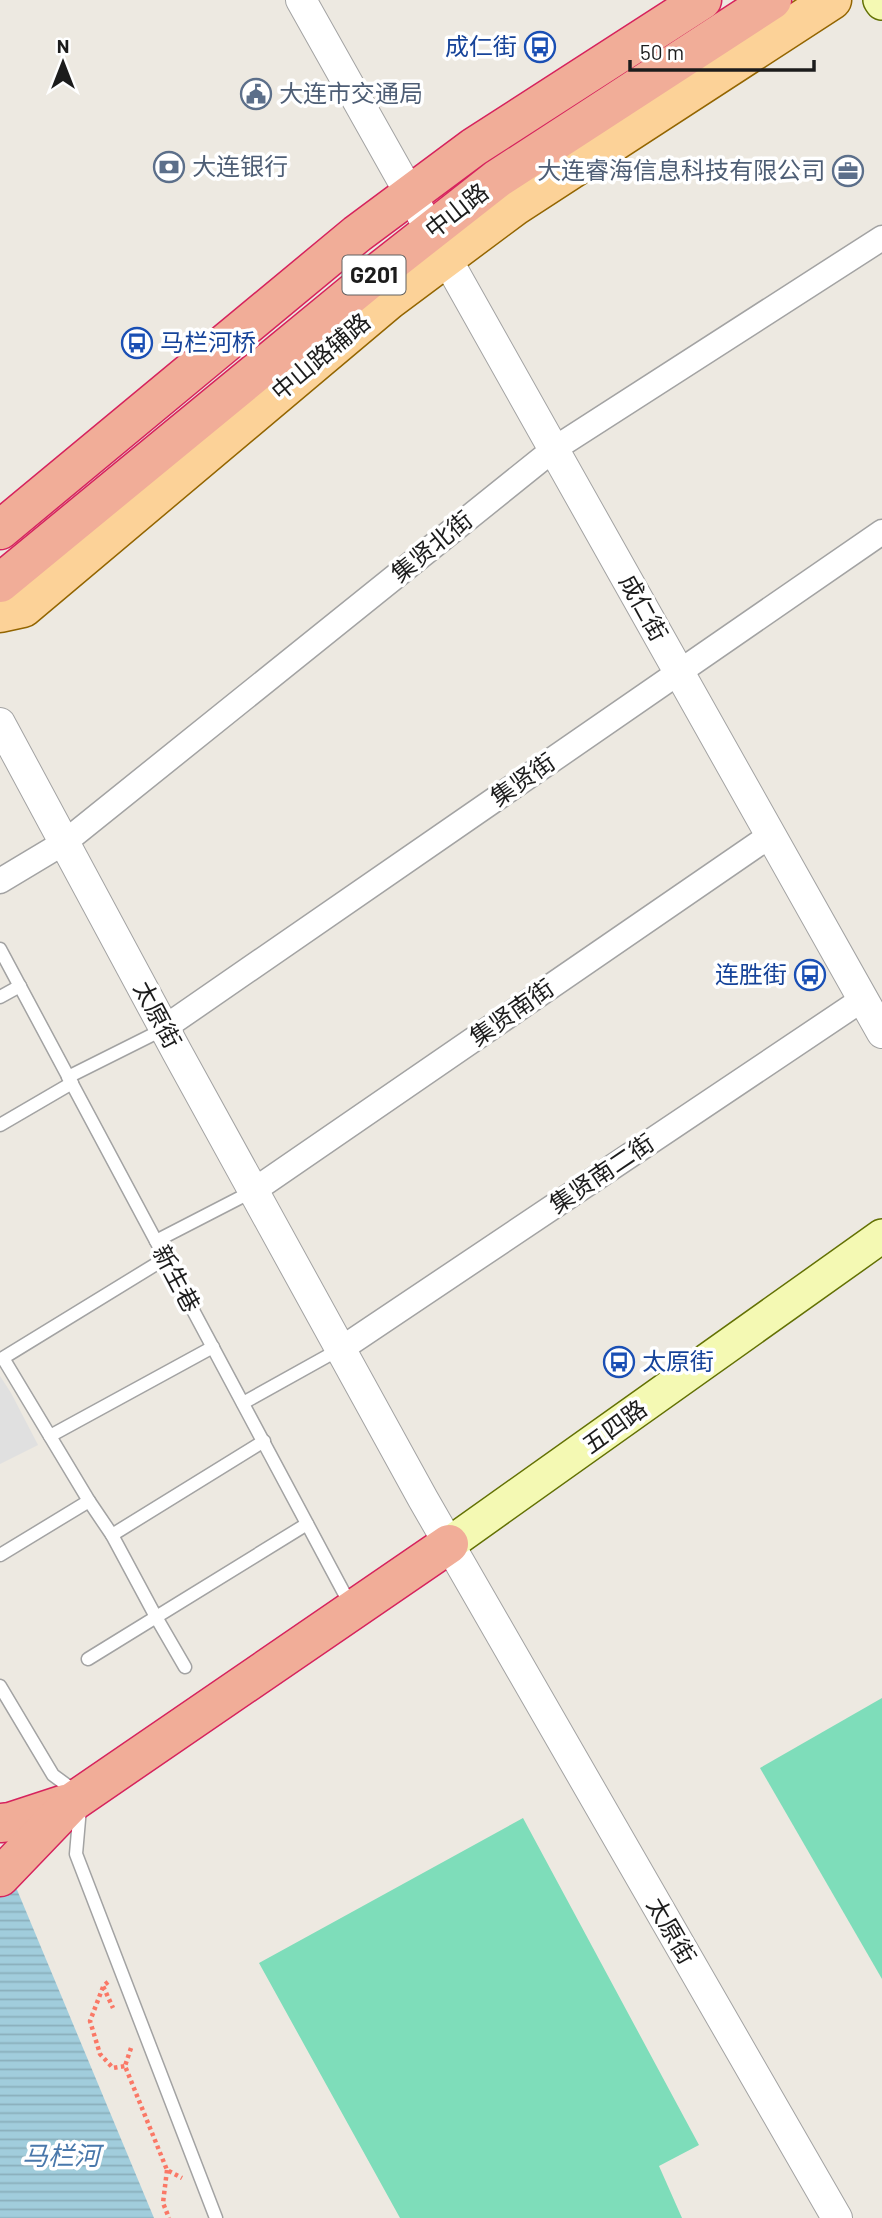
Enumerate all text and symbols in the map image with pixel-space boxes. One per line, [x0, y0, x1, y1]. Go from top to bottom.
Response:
north arrow [28, 28, 98, 98]
scale bar [630, 28, 814, 72]
bus stop icon: 成仁街 [523, 30, 557, 64]
place label: 成仁街 [445, 31, 517, 60]
text: N [57, 34, 69, 57]
text: 50 m [640, 39, 684, 64]
public building icon: 大连市交通局 [239, 77, 273, 111]
place label: 大连市交通局 [279, 78, 423, 107]
bank icon: 大连银行 [152, 150, 186, 184]
place label: 大连银行 [192, 151, 288, 180]
office icon: 大连睿海信息科技有限公司 [831, 154, 865, 188]
place label: 大连睿海信息科技有限公司 [537, 155, 825, 184]
street label: 中山路 [419, 176, 493, 243]
road number: G201 [342, 256, 406, 294]
street label: 中山路辅路 [265, 306, 375, 406]
bus stop icon: 马栏河桥 [120, 326, 154, 360]
place label: 马栏河桥 [160, 327, 256, 356]
street label: 集贤北街 [385, 504, 477, 587]
street label: 成仁街 [614, 569, 674, 646]
street label: 集贤街 [484, 746, 560, 811]
bus stop icon: 连胜街 [793, 958, 827, 992]
place label: 连胜街 [715, 959, 787, 988]
street label: 集贤南街 [464, 972, 559, 1051]
street label: 太原街 [129, 976, 188, 1053]
street label: 集贤南二街 [543, 1127, 659, 1218]
street label: 新生巷 [148, 1240, 207, 1317]
bus stop icon: 太原街 [602, 1345, 636, 1379]
place label: 太原街 [642, 1346, 714, 1375]
street label: 五四路 [576, 1393, 652, 1459]
street label: 太原街 [642, 1892, 703, 1969]
water label: 马栏河 [22, 2139, 105, 2170]

